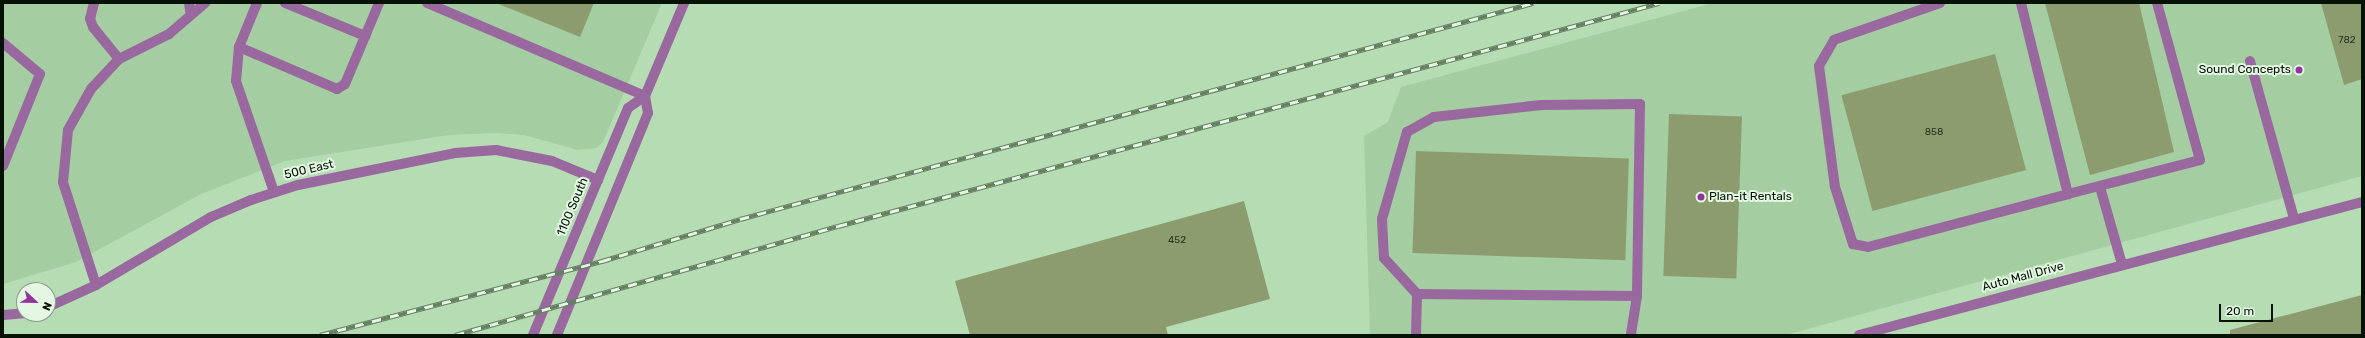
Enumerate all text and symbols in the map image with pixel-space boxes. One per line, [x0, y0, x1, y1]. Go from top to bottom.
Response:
house number: 782 [2338, 35, 2356, 47]
place label: Sound Concepts [2199, 63, 2291, 77]
marker: Sound Concepts [2294, 65, 2304, 75]
house number: 858 [1925, 127, 1943, 139]
street label: 500 East [283, 157, 335, 183]
street label: 1100 South [554, 176, 592, 238]
place label: Plan-it Rentals [1709, 190, 1792, 204]
marker: Plan-it Rentals [1696, 192, 1706, 202]
house number: 452 [1168, 235, 1186, 247]
street label: Auto Mall Drive [1981, 259, 2065, 295]
north arrow [16, 282, 56, 322]
scale bar [2221, 296, 2275, 322]
text: N [39, 300, 54, 312]
text: 20 m [2226, 304, 2254, 318]

